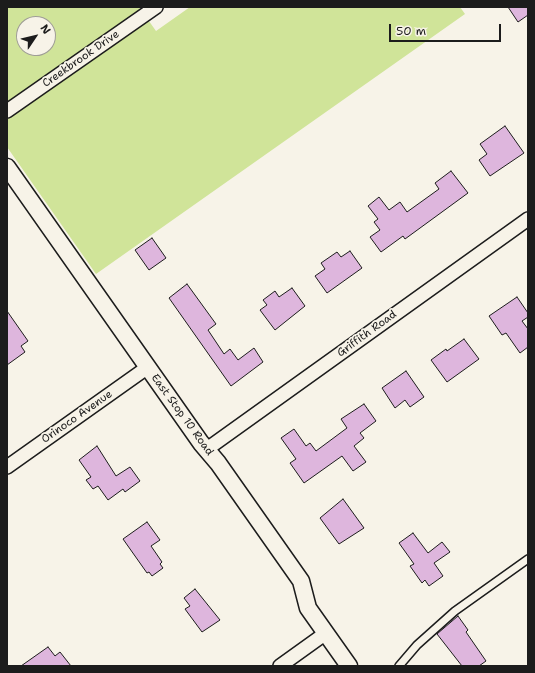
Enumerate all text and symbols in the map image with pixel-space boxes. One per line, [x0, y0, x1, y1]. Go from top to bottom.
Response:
north arrow [16, 16, 56, 56]
scale bar [391, 16, 503, 42]
text: N [37, 22, 54, 37]
text: 50 m [396, 23, 426, 39]
street label: Creekbrook Drive [40, 28, 122, 90]
street label: Griffith Road [335, 308, 399, 360]
street label: East Stop 10 Road [148, 372, 216, 458]
street label: Orinoco Avenue [39, 388, 115, 446]

